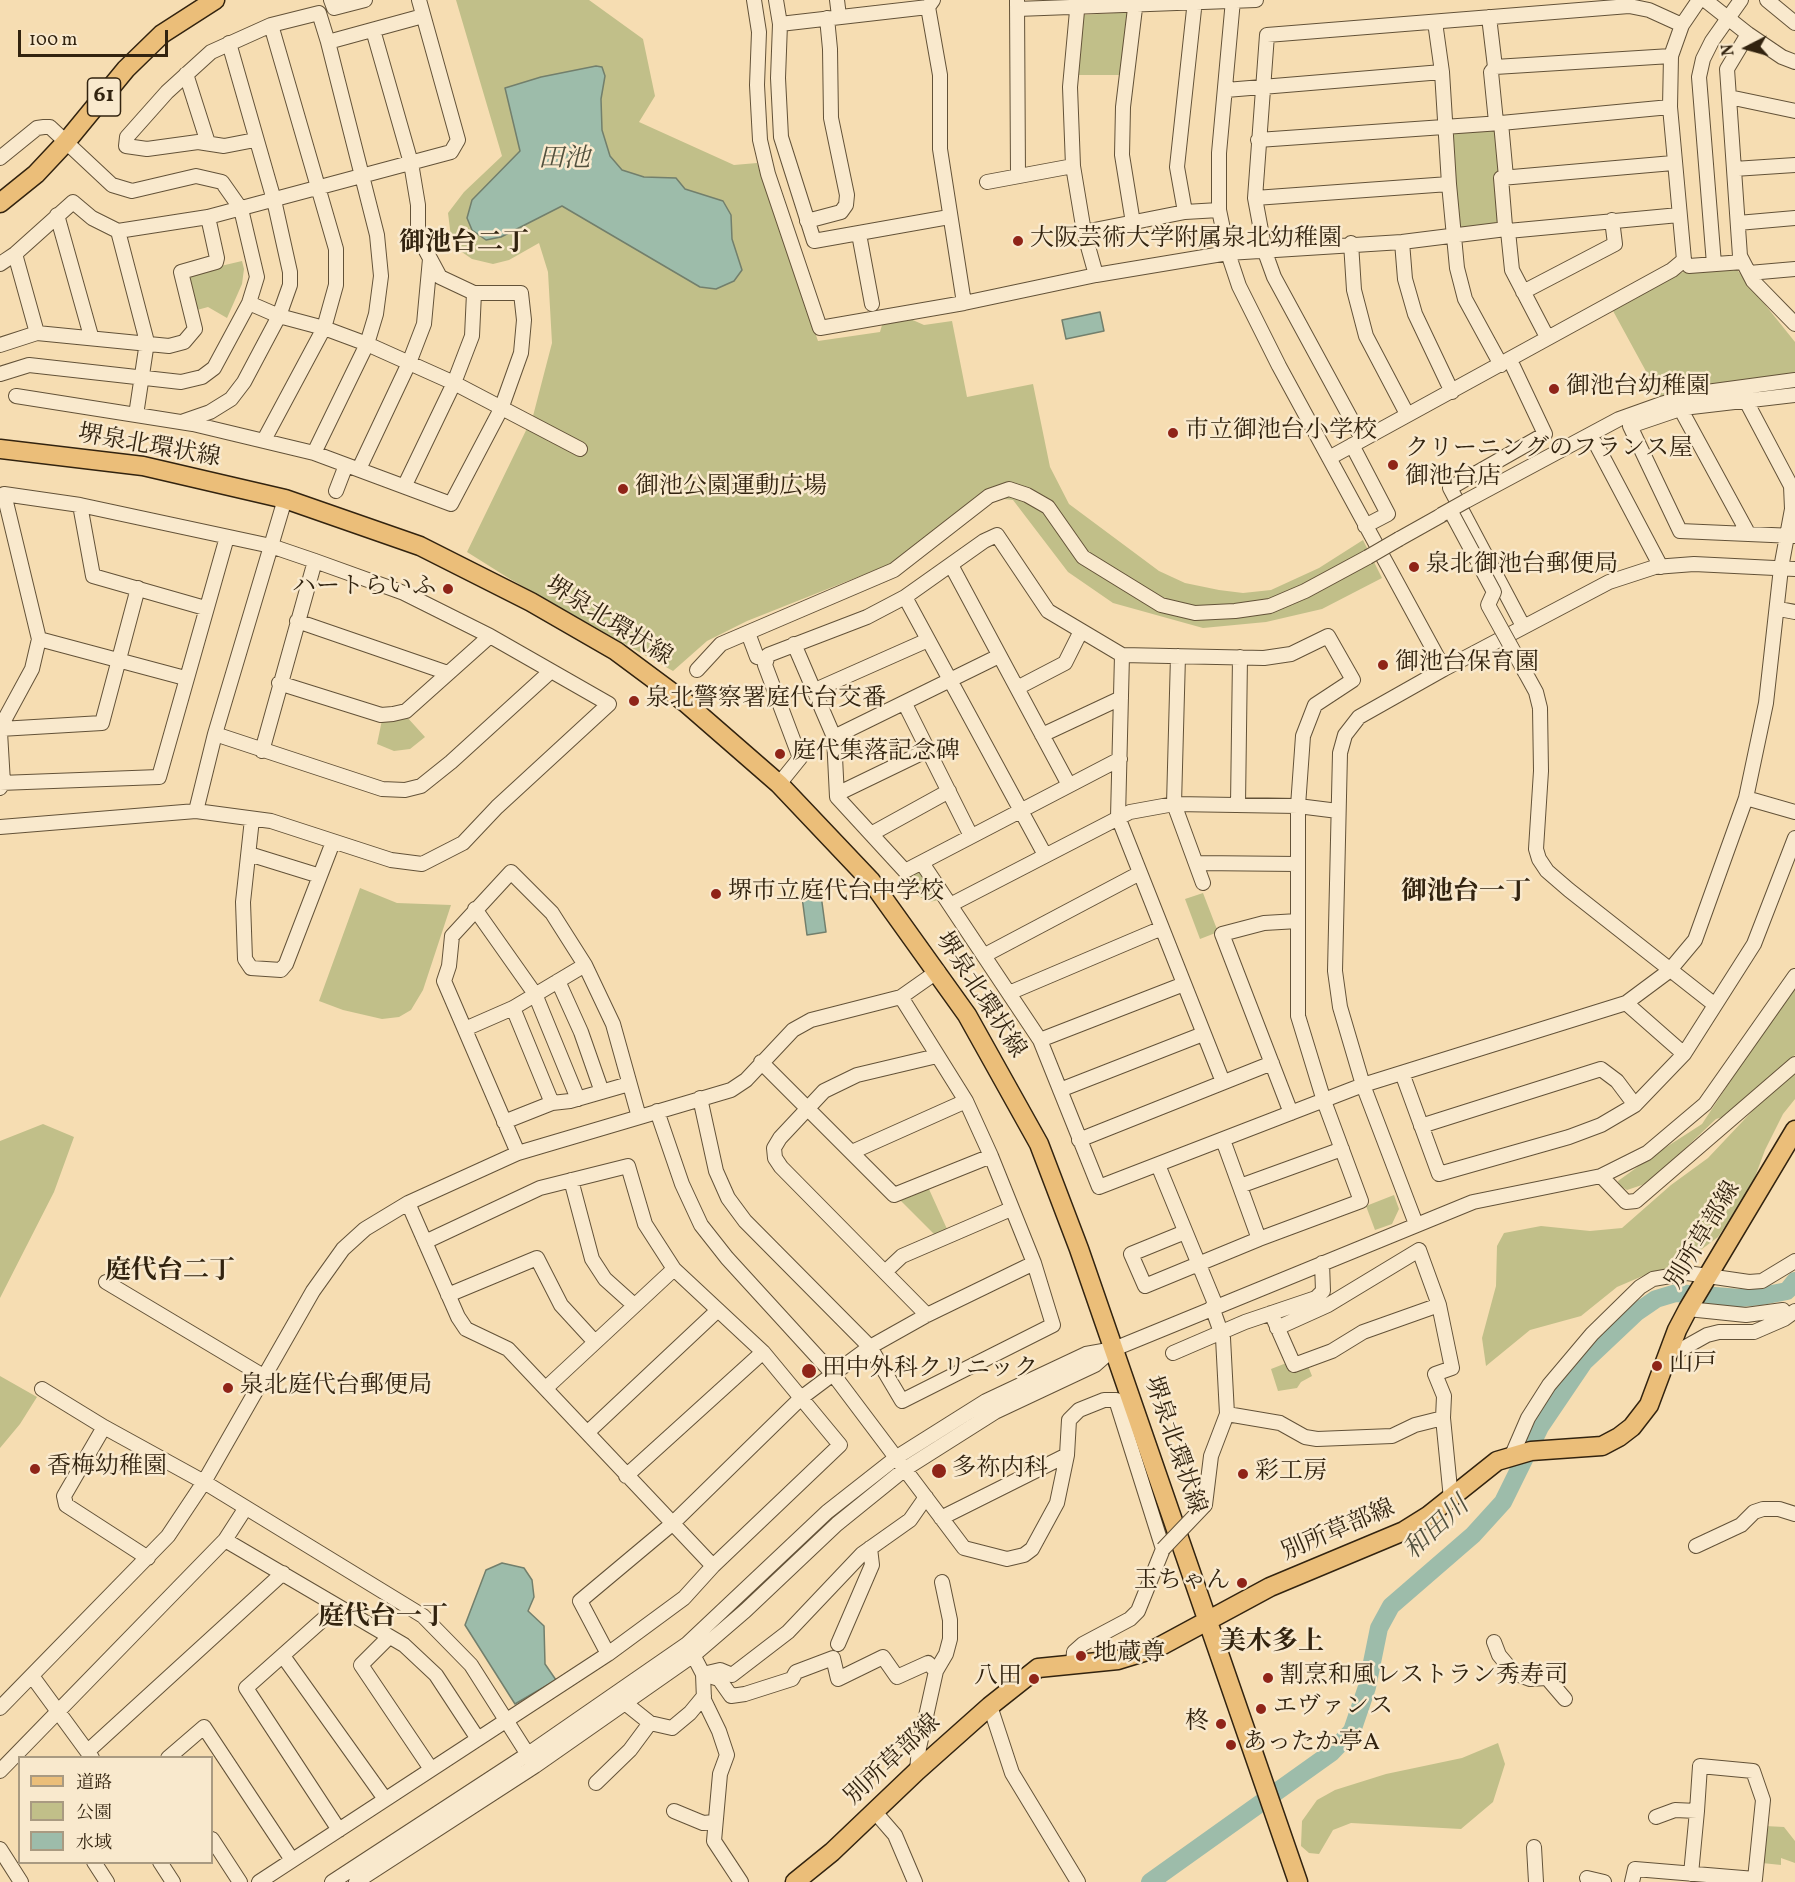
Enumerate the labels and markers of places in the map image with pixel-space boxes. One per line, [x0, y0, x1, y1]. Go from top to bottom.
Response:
place label: 大阪芸術大学附属泉北幼稚園 [1030, 227, 1342, 255]
marker: 大阪芸術大学附属泉北幼稚園 [1011, 234, 1025, 248]
place label: 御池台幼稚園 [1566, 375, 1710, 403]
marker: 御池台幼稚園 [1547, 382, 1561, 396]
place label: 市立御池台小学校 [1185, 419, 1377, 447]
marker: 市立御池台小学校 [1166, 426, 1180, 440]
place label: クリーニングのフランス屋 御池台店 [1405, 437, 1693, 493]
marker: クリーニングのフランス屋 御池台店 [1386, 458, 1400, 472]
place label: 御池公園運動広場 [635, 475, 827, 503]
marker: 御池公園運動広場 [616, 482, 630, 496]
place label: 泉北御池台郵便局 [1426, 553, 1618, 581]
marker: 泉北御池台郵便局 [1407, 560, 1421, 574]
place label: ハートらいふ [292, 575, 436, 603]
marker: ハートらいふ [441, 582, 455, 596]
place label: 御池台保育園 [1395, 651, 1539, 679]
marker: 御池台保育園 [1376, 658, 1390, 672]
place label: 泉北警察署庭代台交番 [646, 687, 886, 715]
marker: 泉北警察署庭代台交番 [627, 694, 641, 708]
place label: 庭代集落記念碑 [792, 740, 960, 768]
marker: 庭代集落記念碑 [773, 747, 787, 761]
place label: 堺市立庭代台中学校 [728, 880, 944, 908]
marker: 堺市立庭代台中学校 [709, 887, 723, 901]
place label: 山戸 [1669, 1352, 1717, 1380]
place label: 田中外科クリニック [822, 1357, 1038, 1385]
marker: 山戸 [1650, 1359, 1664, 1373]
marker: 田中外科クリニック [800, 1362, 818, 1380]
place label: 泉北庭代台郵便局 [240, 1374, 432, 1402]
marker: 泉北庭代台郵便局 [221, 1381, 235, 1395]
place label: 香梅幼稚園 [47, 1455, 167, 1483]
place label: 多祢内科 [952, 1457, 1048, 1485]
place label: 彩工房 [1255, 1460, 1327, 1488]
marker: 香梅幼稚園 [28, 1462, 42, 1476]
marker: 多祢内科 [930, 1462, 948, 1480]
marker: 彩工房 [1236, 1467, 1250, 1481]
place label: 玉ちゃん [1134, 1569, 1230, 1597]
marker: 玉ちゃん [1235, 1576, 1249, 1590]
place label: 地蔵尊 [1093, 1642, 1165, 1670]
marker: 地蔵尊 [1074, 1649, 1088, 1663]
place label: 割烹和風レストラン秀寿司 [1280, 1664, 1568, 1692]
place label: 八田 [974, 1665, 1022, 1693]
marker: 割烹和風レストラン秀寿司 [1261, 1671, 1275, 1685]
marker: 八田 [1027, 1672, 1041, 1686]
place label: エヴァンス [1273, 1695, 1393, 1723]
marker: エヴァンス [1254, 1702, 1268, 1716]
place label: 柊 [1185, 1710, 1209, 1738]
marker: 柊 [1214, 1717, 1228, 1731]
place label: あったか亭A [1243, 1731, 1380, 1759]
marker: あったか亭A [1224, 1738, 1238, 1752]

